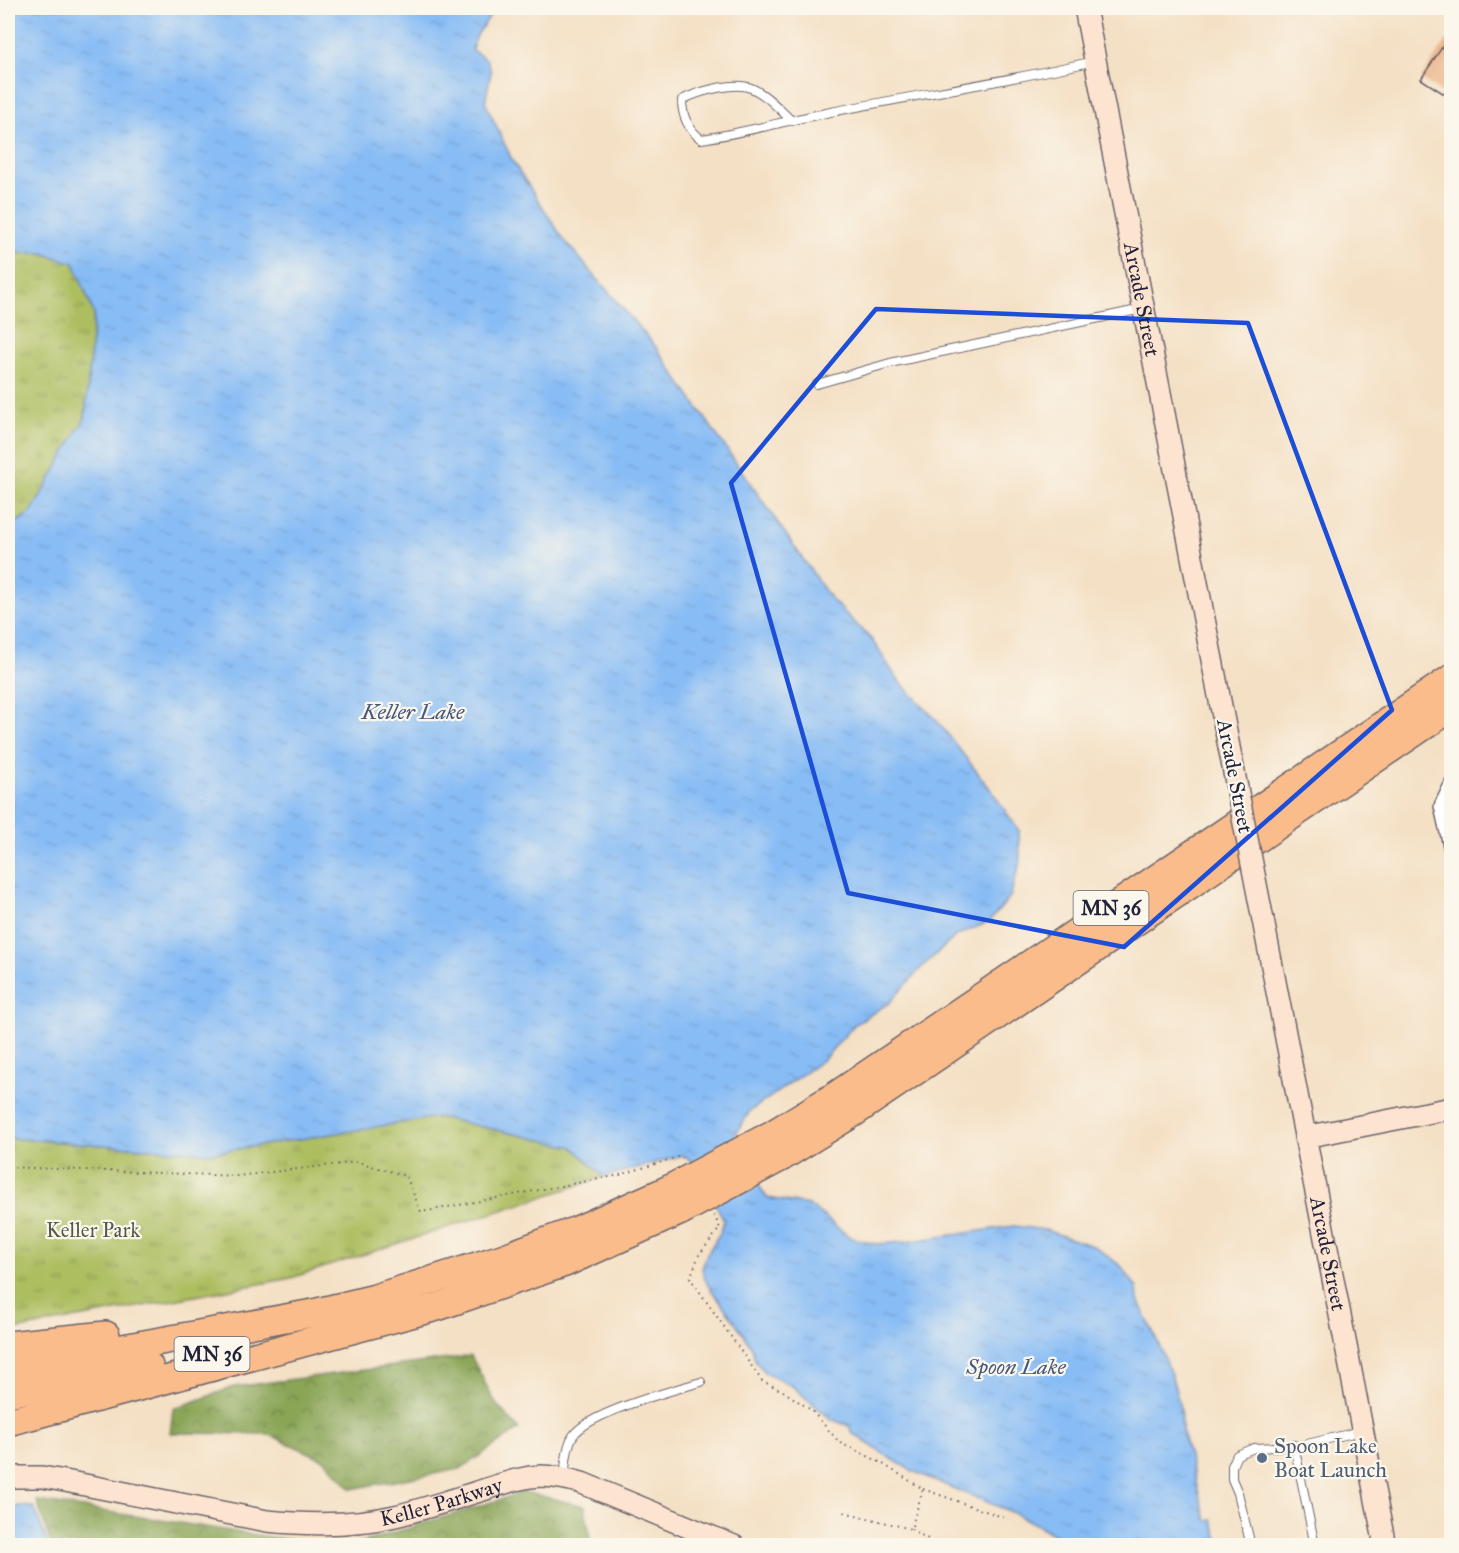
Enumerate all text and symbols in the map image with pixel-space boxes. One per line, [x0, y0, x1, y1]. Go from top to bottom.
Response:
street label: Arcade Street [1118, 239, 1166, 359]
water label: Keller Lake [361, 698, 465, 725]
street label: Arcade Street [1211, 716, 1259, 836]
road number: MN 36 [1074, 891, 1148, 925]
street label: Arcade Street [1304, 1193, 1352, 1314]
park label: Keller Park [46, 1217, 140, 1243]
road number: MN 36 [174, 1337, 250, 1371]
water label: Spoon Lake [965, 1353, 1067, 1380]
place label: Spoon Lake Boat Launch [1274, 1433, 1387, 1483]
marker: Spoon Lake Boat Launch [1255, 1451, 1269, 1465]
street label: Keller Parkway [378, 1471, 507, 1532]

